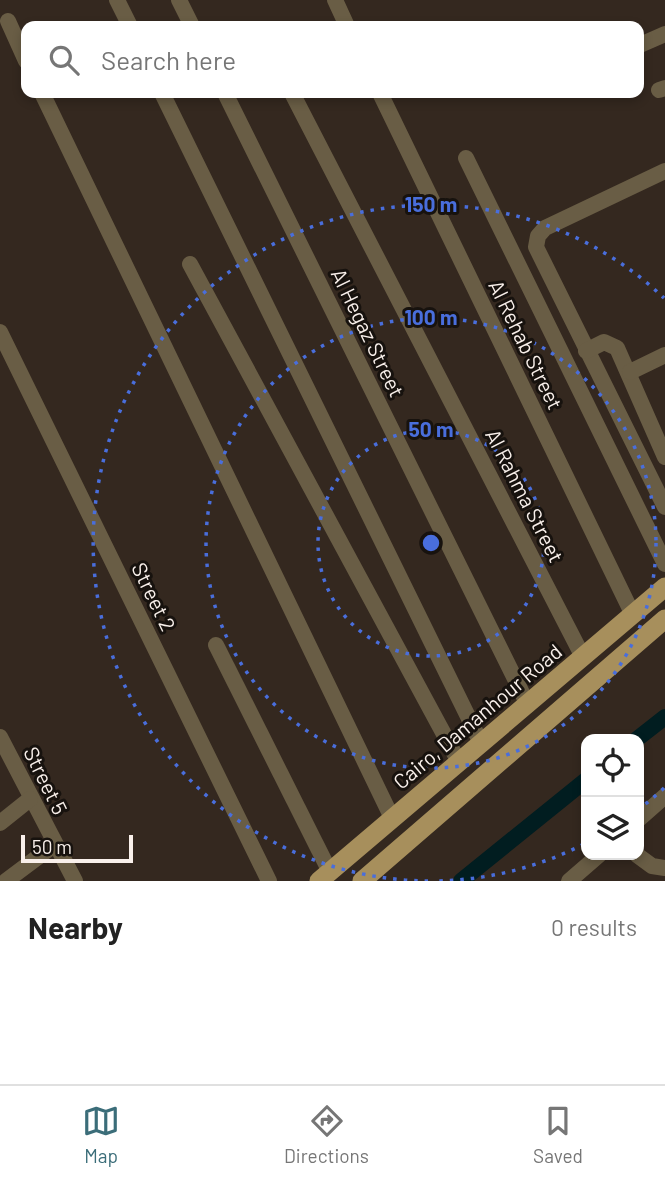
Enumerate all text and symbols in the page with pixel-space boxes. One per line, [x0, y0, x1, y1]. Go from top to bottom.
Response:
search box [21, 21, 644, 98]
icon: search [45, 41, 83, 79]
text: Search here [101, 44, 236, 75]
text: 150 m [405, 191, 457, 216]
street label: Al Hegaz Street [327, 264, 410, 401]
street label: Al Rehab Street [484, 276, 568, 413]
text: 100 m [404, 304, 458, 329]
text: 50 m [408, 416, 454, 441]
street label: Al Rahma Street [481, 424, 570, 566]
centre of rings [419, 531, 443, 555]
street label: Street 2 [127, 558, 182, 635]
street label: Cairo, Damanhour Road [388, 638, 566, 794]
map controls [581, 734, 644, 860]
button: locate [581, 734, 644, 797]
street label: Street 5 [19, 742, 73, 818]
button: layers [581, 797, 644, 860]
scale bar [21, 832, 133, 864]
text: 50 m [32, 835, 72, 858]
text: Nearby [28, 909, 123, 945]
text: 0 results [551, 913, 637, 941]
tab: Map [82, 1102, 120, 1167]
tab: Directions [284, 1102, 369, 1167]
tab: Saved [533, 1102, 583, 1167]

